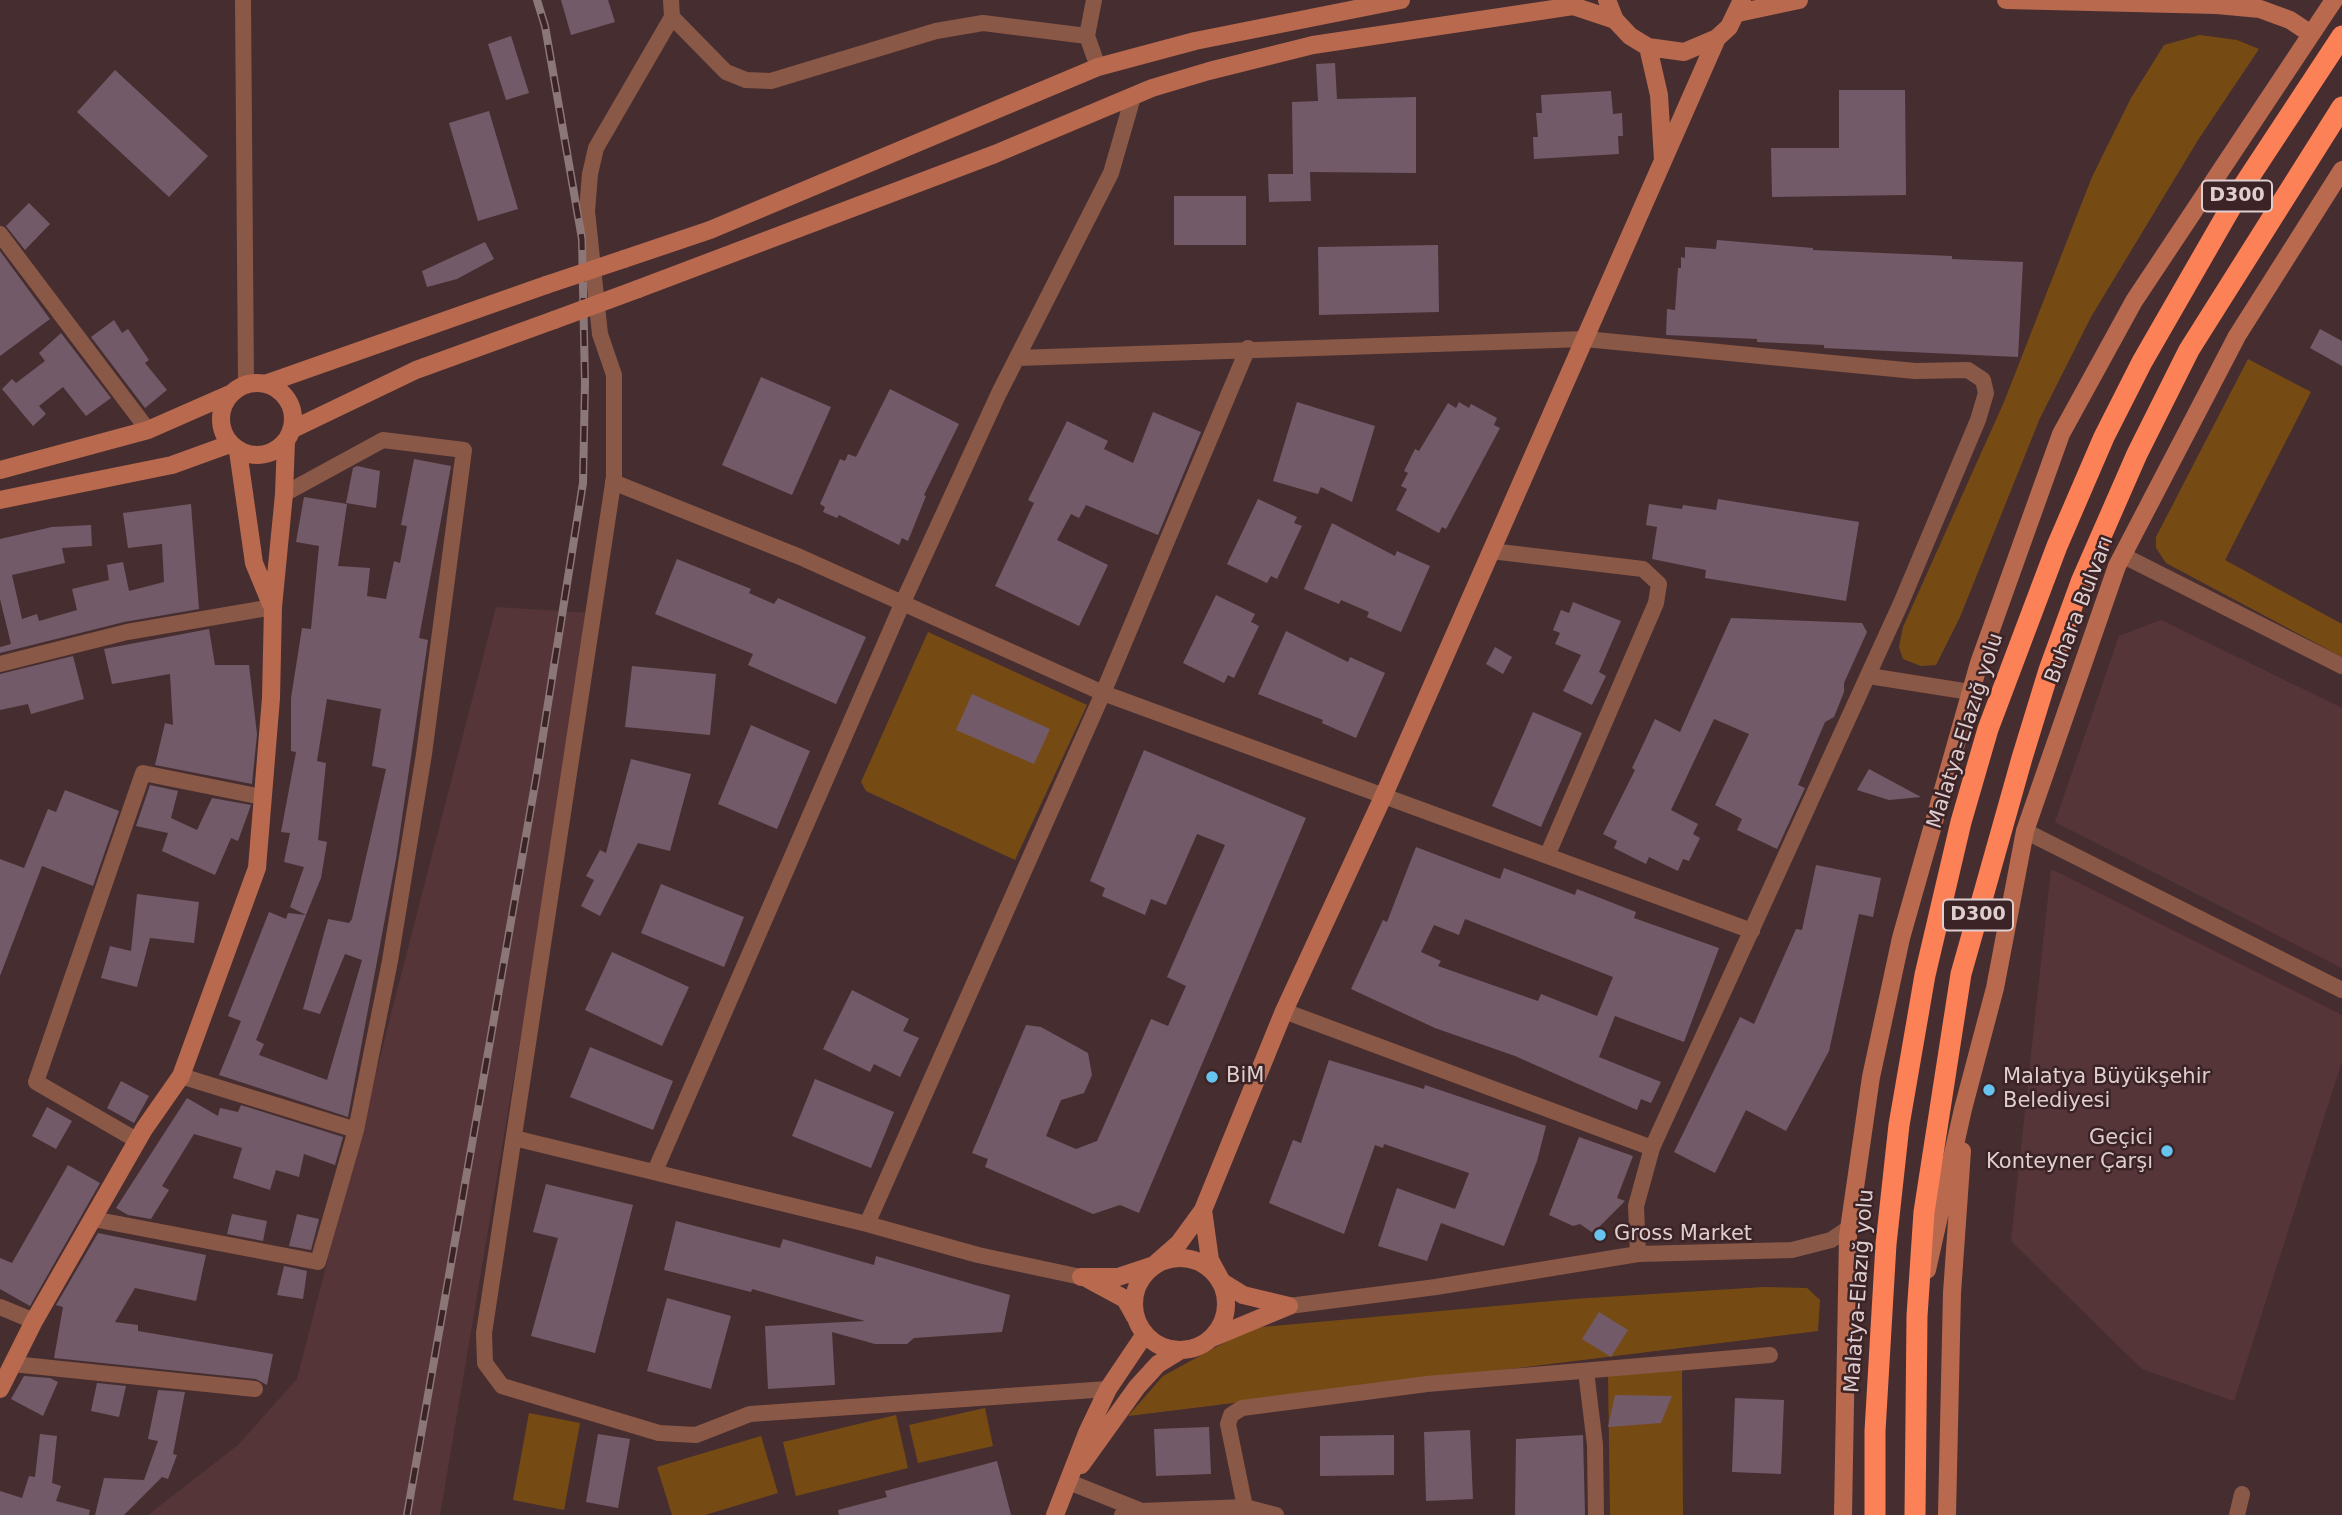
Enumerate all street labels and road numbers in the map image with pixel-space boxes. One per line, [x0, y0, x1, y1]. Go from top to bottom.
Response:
road number: D300 [2202, 180, 2272, 212]
street label: Buhara Bulvarı [2040, 533, 2120, 687]
street label: Malatya-Elazığ yolu [1922, 630, 2010, 832]
road number: D300 [1943, 900, 2013, 931]
street label: Malatya-Elazığ yolu [1840, 1188, 1880, 1394]

